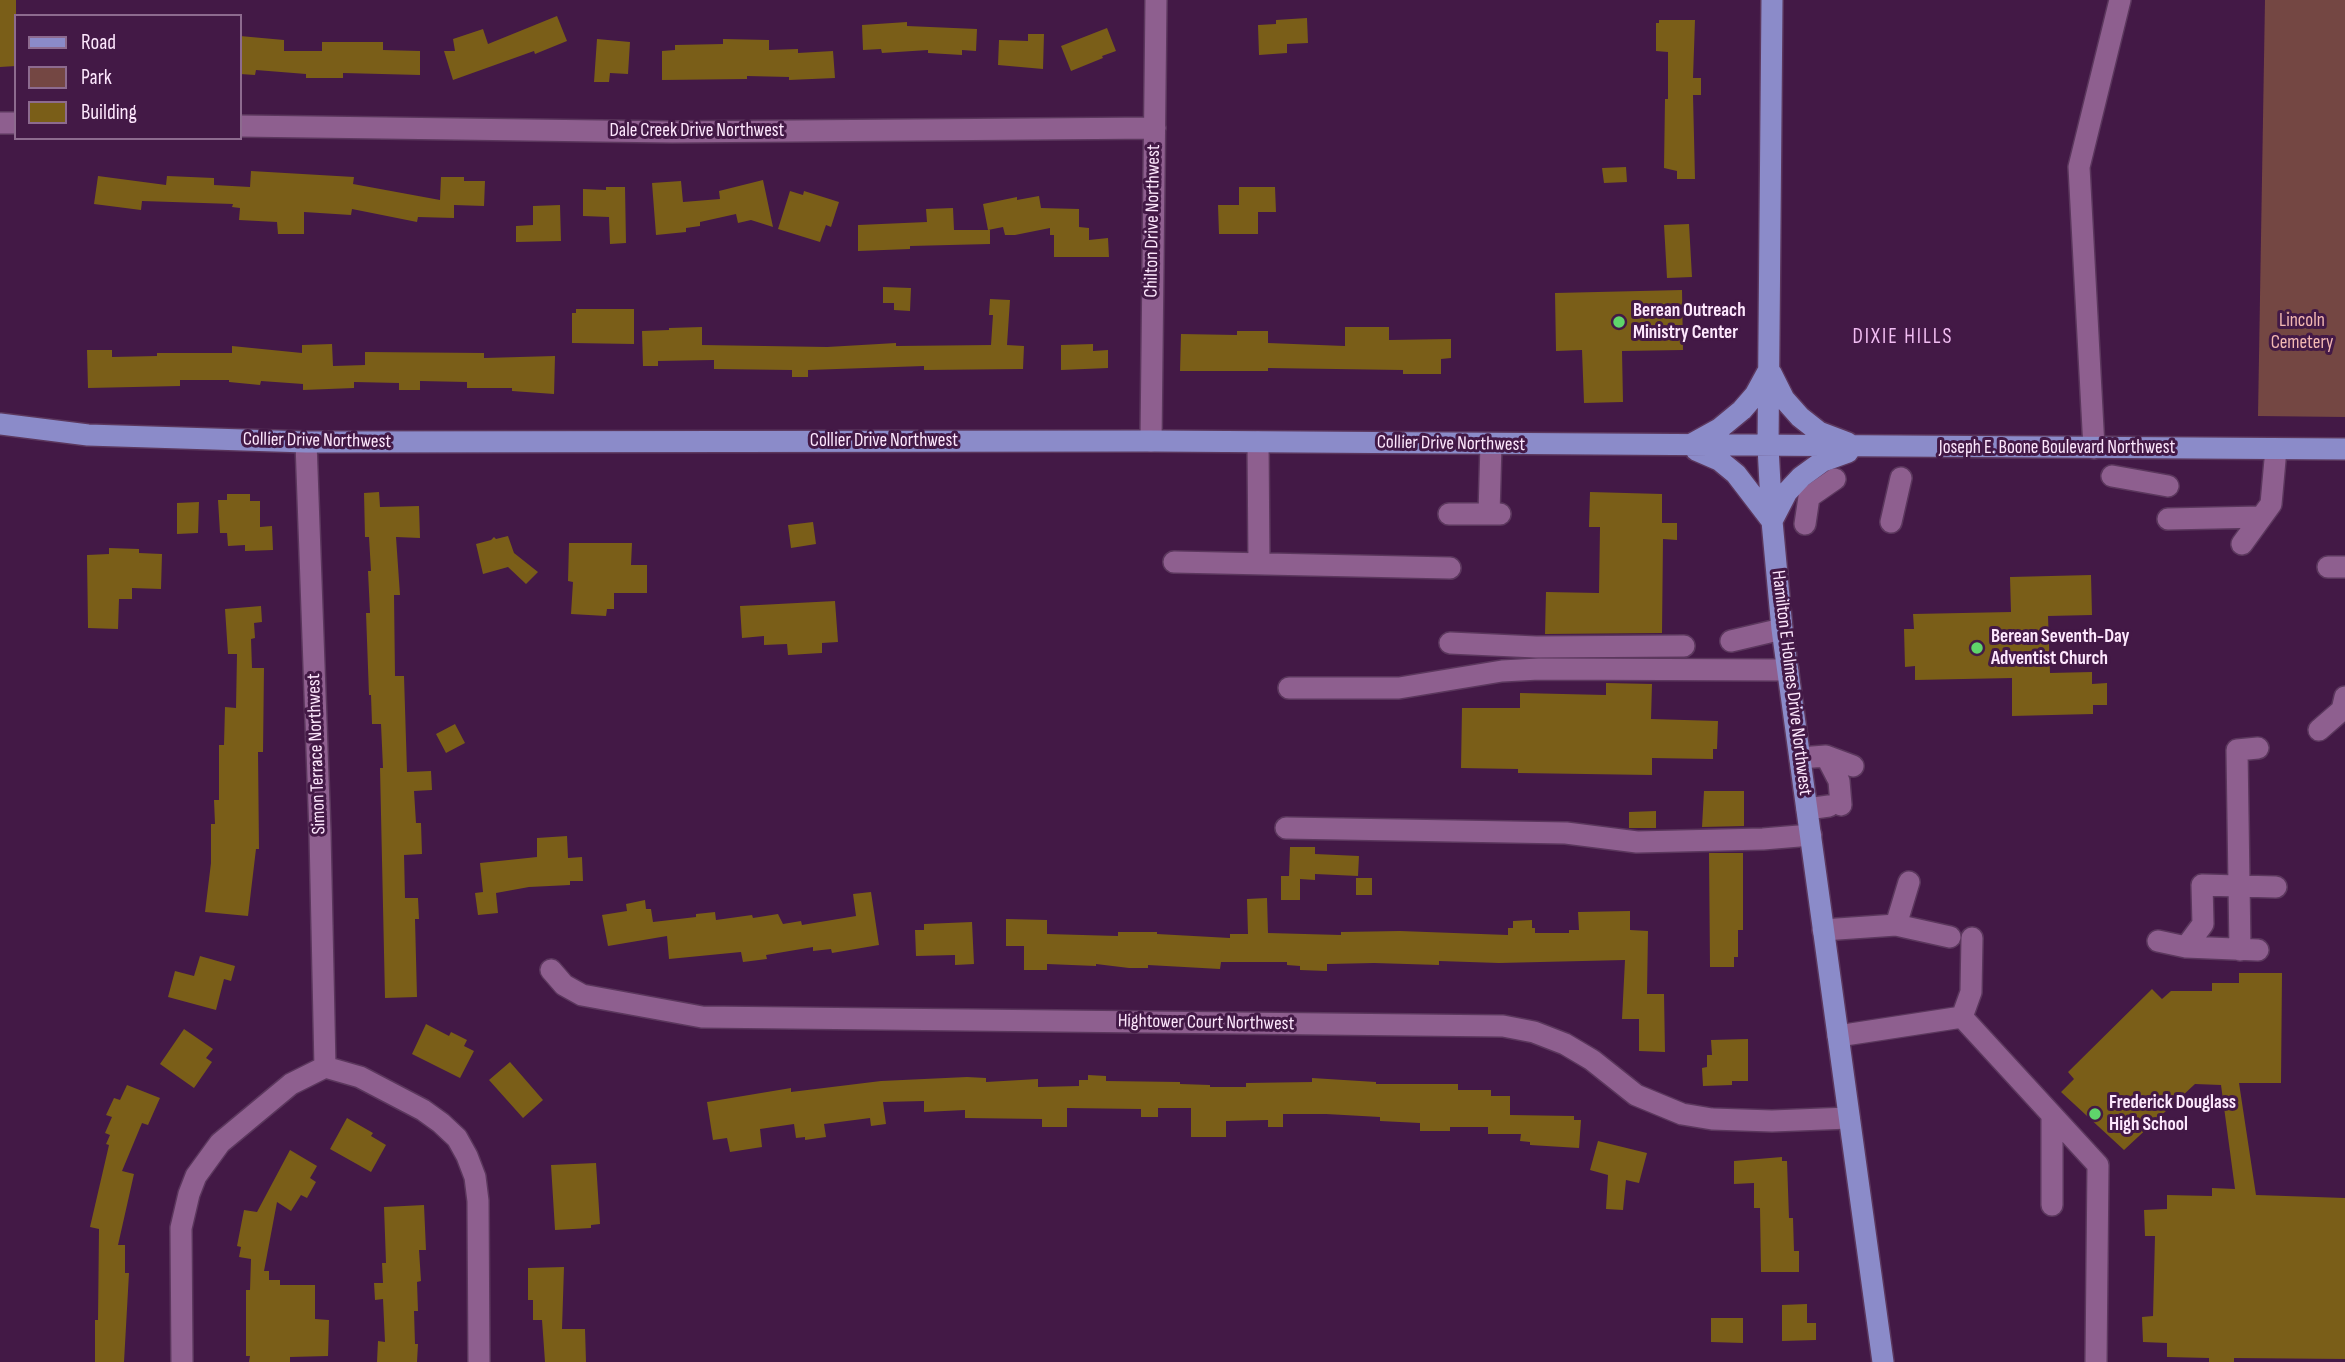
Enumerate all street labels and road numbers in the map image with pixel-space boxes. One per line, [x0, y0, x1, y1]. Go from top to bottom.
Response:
street label: Dale Creek Drive Northwest [610, 120, 784, 142]
street label: Chilton Drive Northwest [1140, 144, 1166, 298]
street label: Collier Drive Northwest [243, 428, 391, 454]
street label: Collier Drive Northwest [810, 430, 958, 452]
street label: Collier Drive Northwest [1377, 431, 1525, 457]
street label: Joseph E. Boone Boulevard Northwest [1939, 437, 2175, 459]
street label: Hamilton E Holmes Drive Northwest [1766, 569, 1816, 797]
street label: Simon Terrace Northwest [303, 673, 331, 835]
street label: Hightower Court Northwest [1118, 1010, 1294, 1036]

